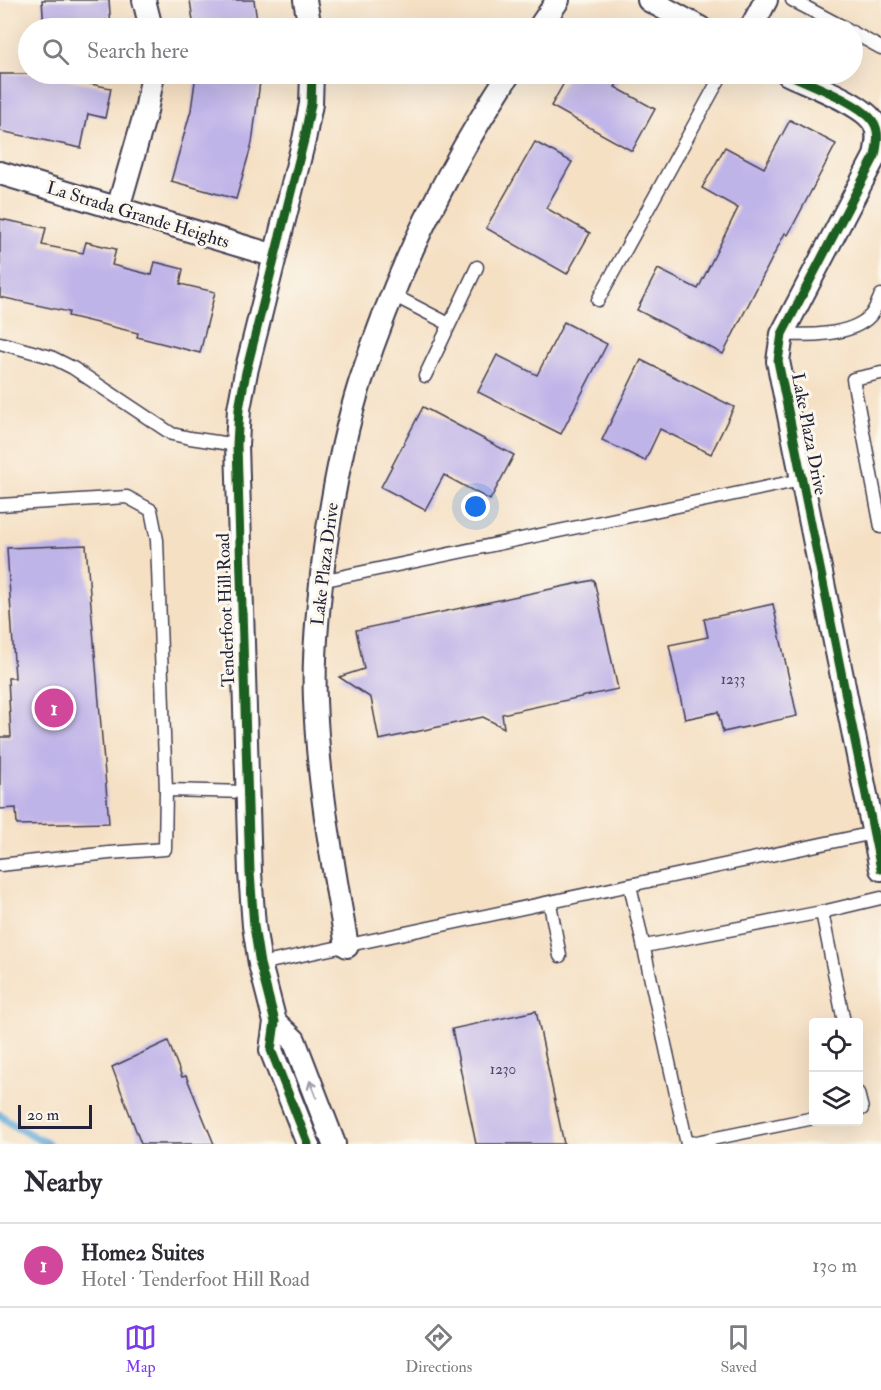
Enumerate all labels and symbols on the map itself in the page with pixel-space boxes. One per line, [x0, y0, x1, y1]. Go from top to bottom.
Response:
street label: La Strada Grande Heights [44, 176, 232, 254]
street label: Lake Plaza Drive [786, 371, 832, 497]
your location [461, 492, 490, 521]
street label: Lake Plaza Drive [306, 501, 344, 627]
street label: Tenderfoot Hill Road [212, 533, 240, 687]
house number: 1233 [721, 670, 745, 689]
pin: 1 [34, 686, 74, 730]
house number: 1230 [490, 1060, 516, 1079]
one-way arrow [307, 1081, 318, 1099]
scale bar [18, 1102, 92, 1130]

